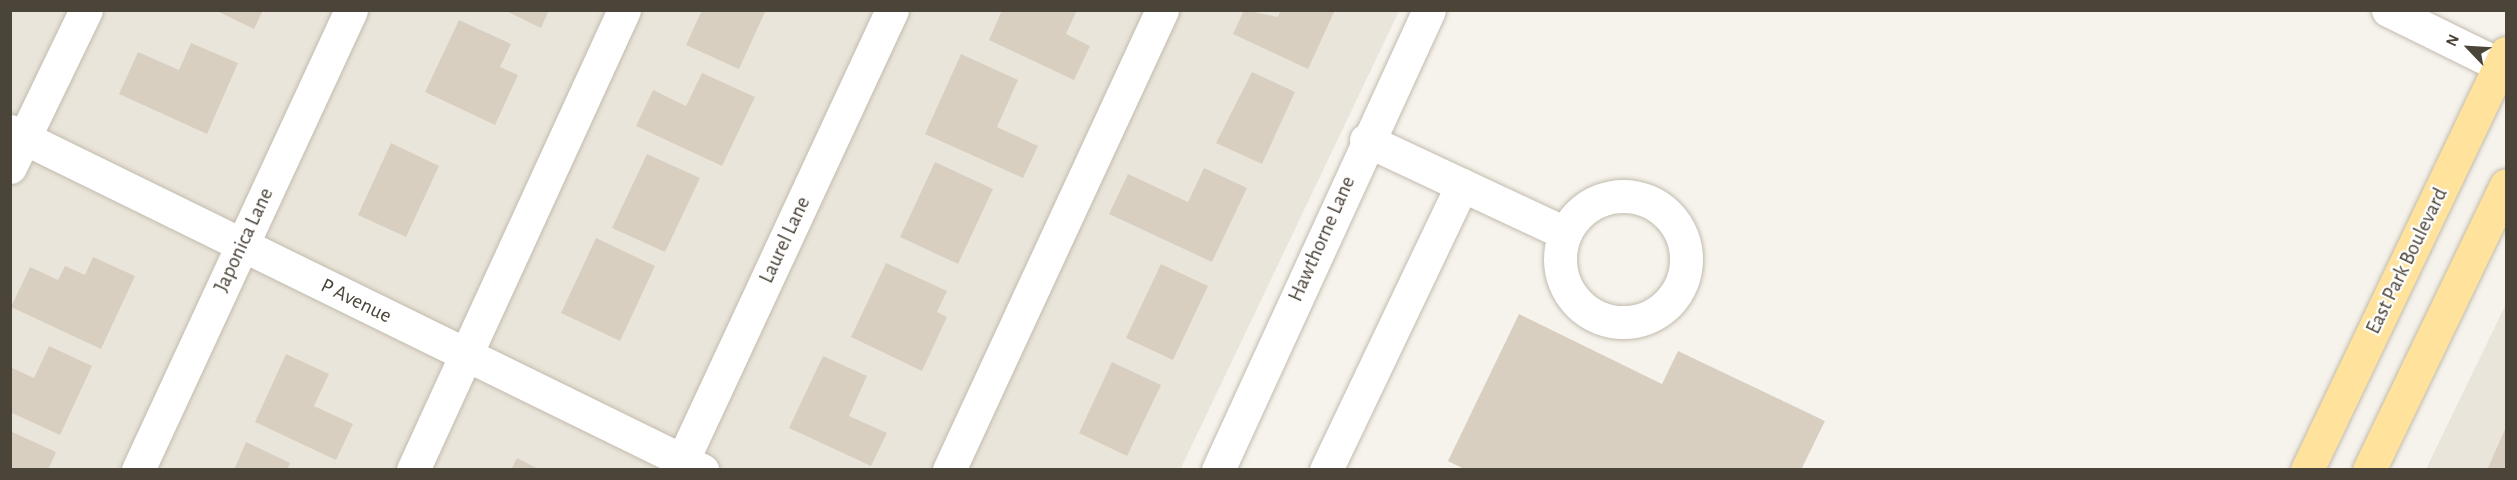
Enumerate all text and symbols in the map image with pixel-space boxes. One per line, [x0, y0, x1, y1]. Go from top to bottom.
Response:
north arrow [2439, 18, 2499, 78]
text: N [2443, 32, 2462, 49]
street label: Hawthorne Lane [1283, 172, 1361, 306]
street label: Japonica Lane [209, 184, 279, 296]
street label: East Park Boulevard [2361, 184, 2453, 338]
street label: Laurel Lane [754, 193, 816, 287]
street label: P Avenue [317, 273, 395, 329]

